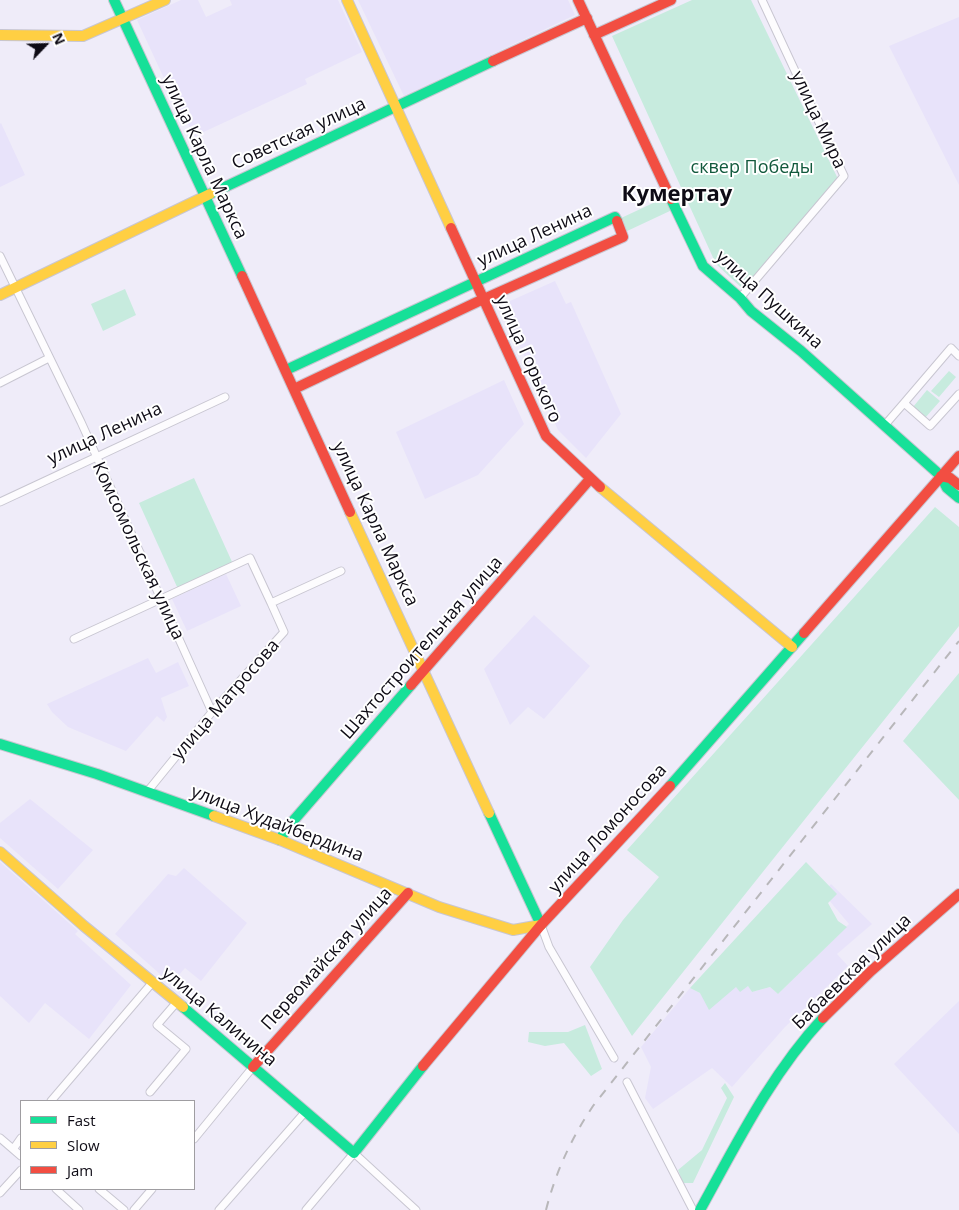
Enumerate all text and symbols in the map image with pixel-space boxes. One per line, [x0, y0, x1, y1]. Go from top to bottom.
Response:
north arrow [20, 20, 70, 70]
text: N [48, 30, 70, 48]
street label: улица Мира [786, 68, 850, 172]
street label: улица Карла Маркса [156, 71, 252, 243]
street label: Советская улица [228, 93, 370, 175]
park label: сквер Победы [691, 157, 813, 179]
district label: Кумертау [622, 182, 732, 208]
street label: улица Ленина [474, 200, 596, 272]
street label: улица Пушкина [711, 246, 827, 354]
street label: улица Горького [490, 292, 566, 426]
street label: улица Ленина [44, 398, 166, 470]
street label: улица Карла Маркса [327, 438, 423, 610]
street label: Комсомольская улица [87, 459, 189, 643]
street label: Шахтостроительная улица [337, 552, 507, 744]
street label: улица Матросова [168, 635, 284, 765]
street label: улица Ломоносова [544, 760, 672, 898]
street label: улица Худайбердина [188, 781, 366, 867]
street label: Первомайская улица [257, 883, 397, 1035]
street label: Бабаевская улица [788, 910, 916, 1034]
street label: улица Калинина [157, 963, 281, 1071]
legend [20, 1100, 195, 1190]
text: Fast [67, 1110, 96, 1130]
text: Slow [67, 1135, 100, 1155]
text: Jam [67, 1160, 93, 1180]

